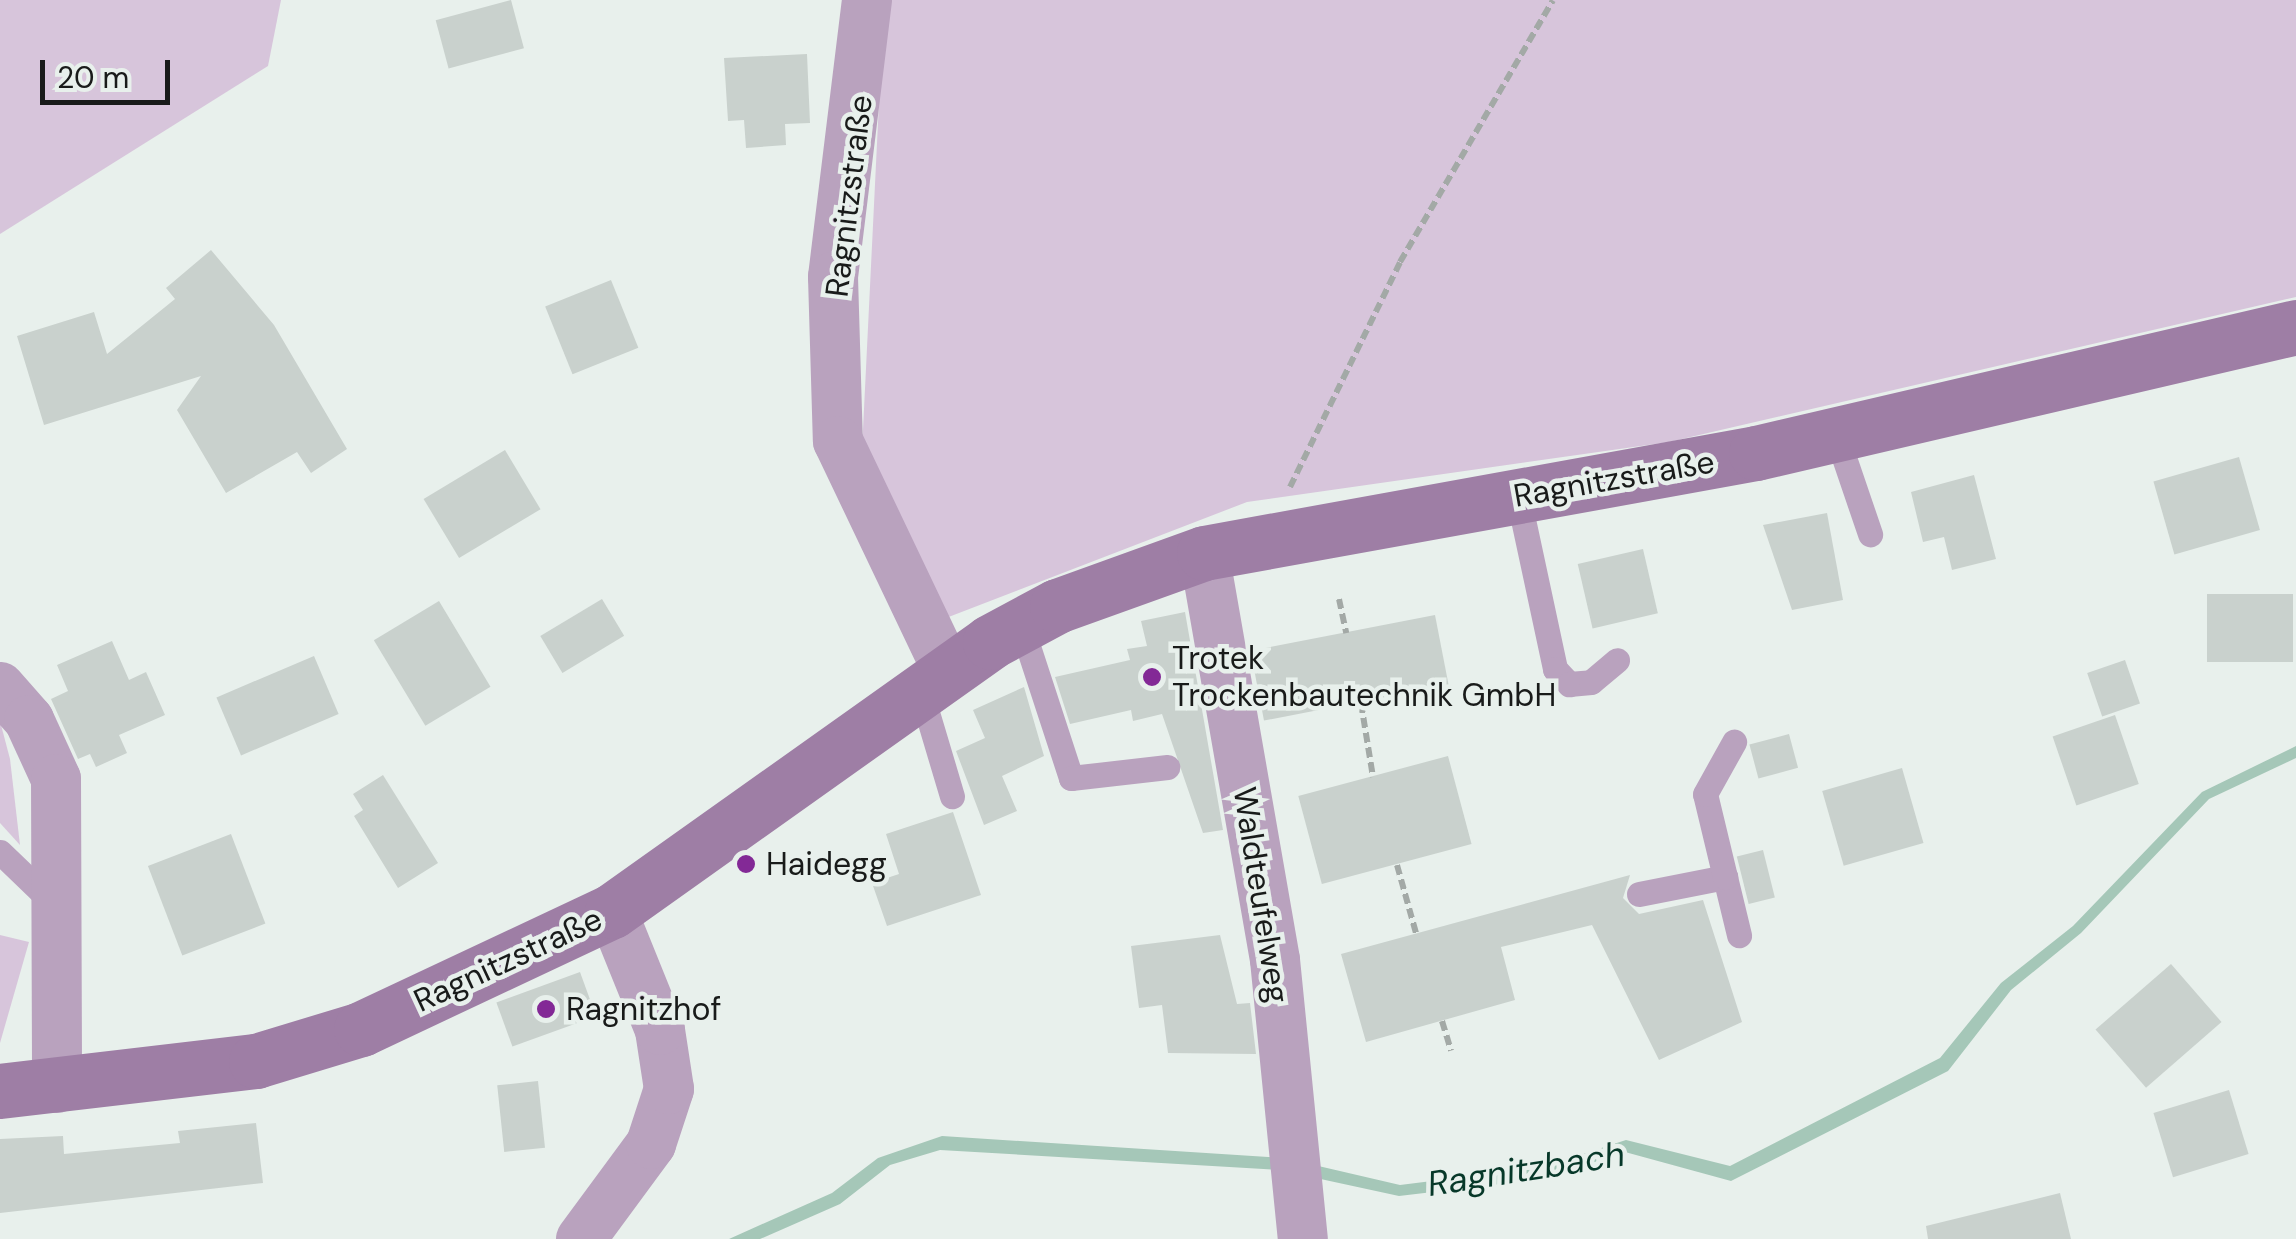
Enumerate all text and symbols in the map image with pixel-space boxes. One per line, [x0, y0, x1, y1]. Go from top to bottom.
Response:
scale bar [45, 40, 175, 102]
text: 20 m [57, 58, 129, 97]
street label: Ragnitzstraße [818, 93, 880, 299]
street label: Ragnitzstraße [1511, 442, 1717, 516]
place label: Trotek Trockenbautechnik GmbH [1172, 640, 1556, 715]
marker: Trotek Trockenbautechnik GmbH [1141, 666, 1163, 688]
street label: Waldteufelweg [1225, 784, 1297, 1006]
place label: Haidegg [766, 845, 887, 883]
marker: Haidegg [735, 853, 757, 875]
street label: Ragnitzstraße [408, 900, 608, 1020]
place label: Ragnitzhof [566, 990, 721, 1028]
marker: Ragnitzhof [535, 998, 557, 1020]
water label: Ragnitzbach [1424, 1133, 1628, 1205]

